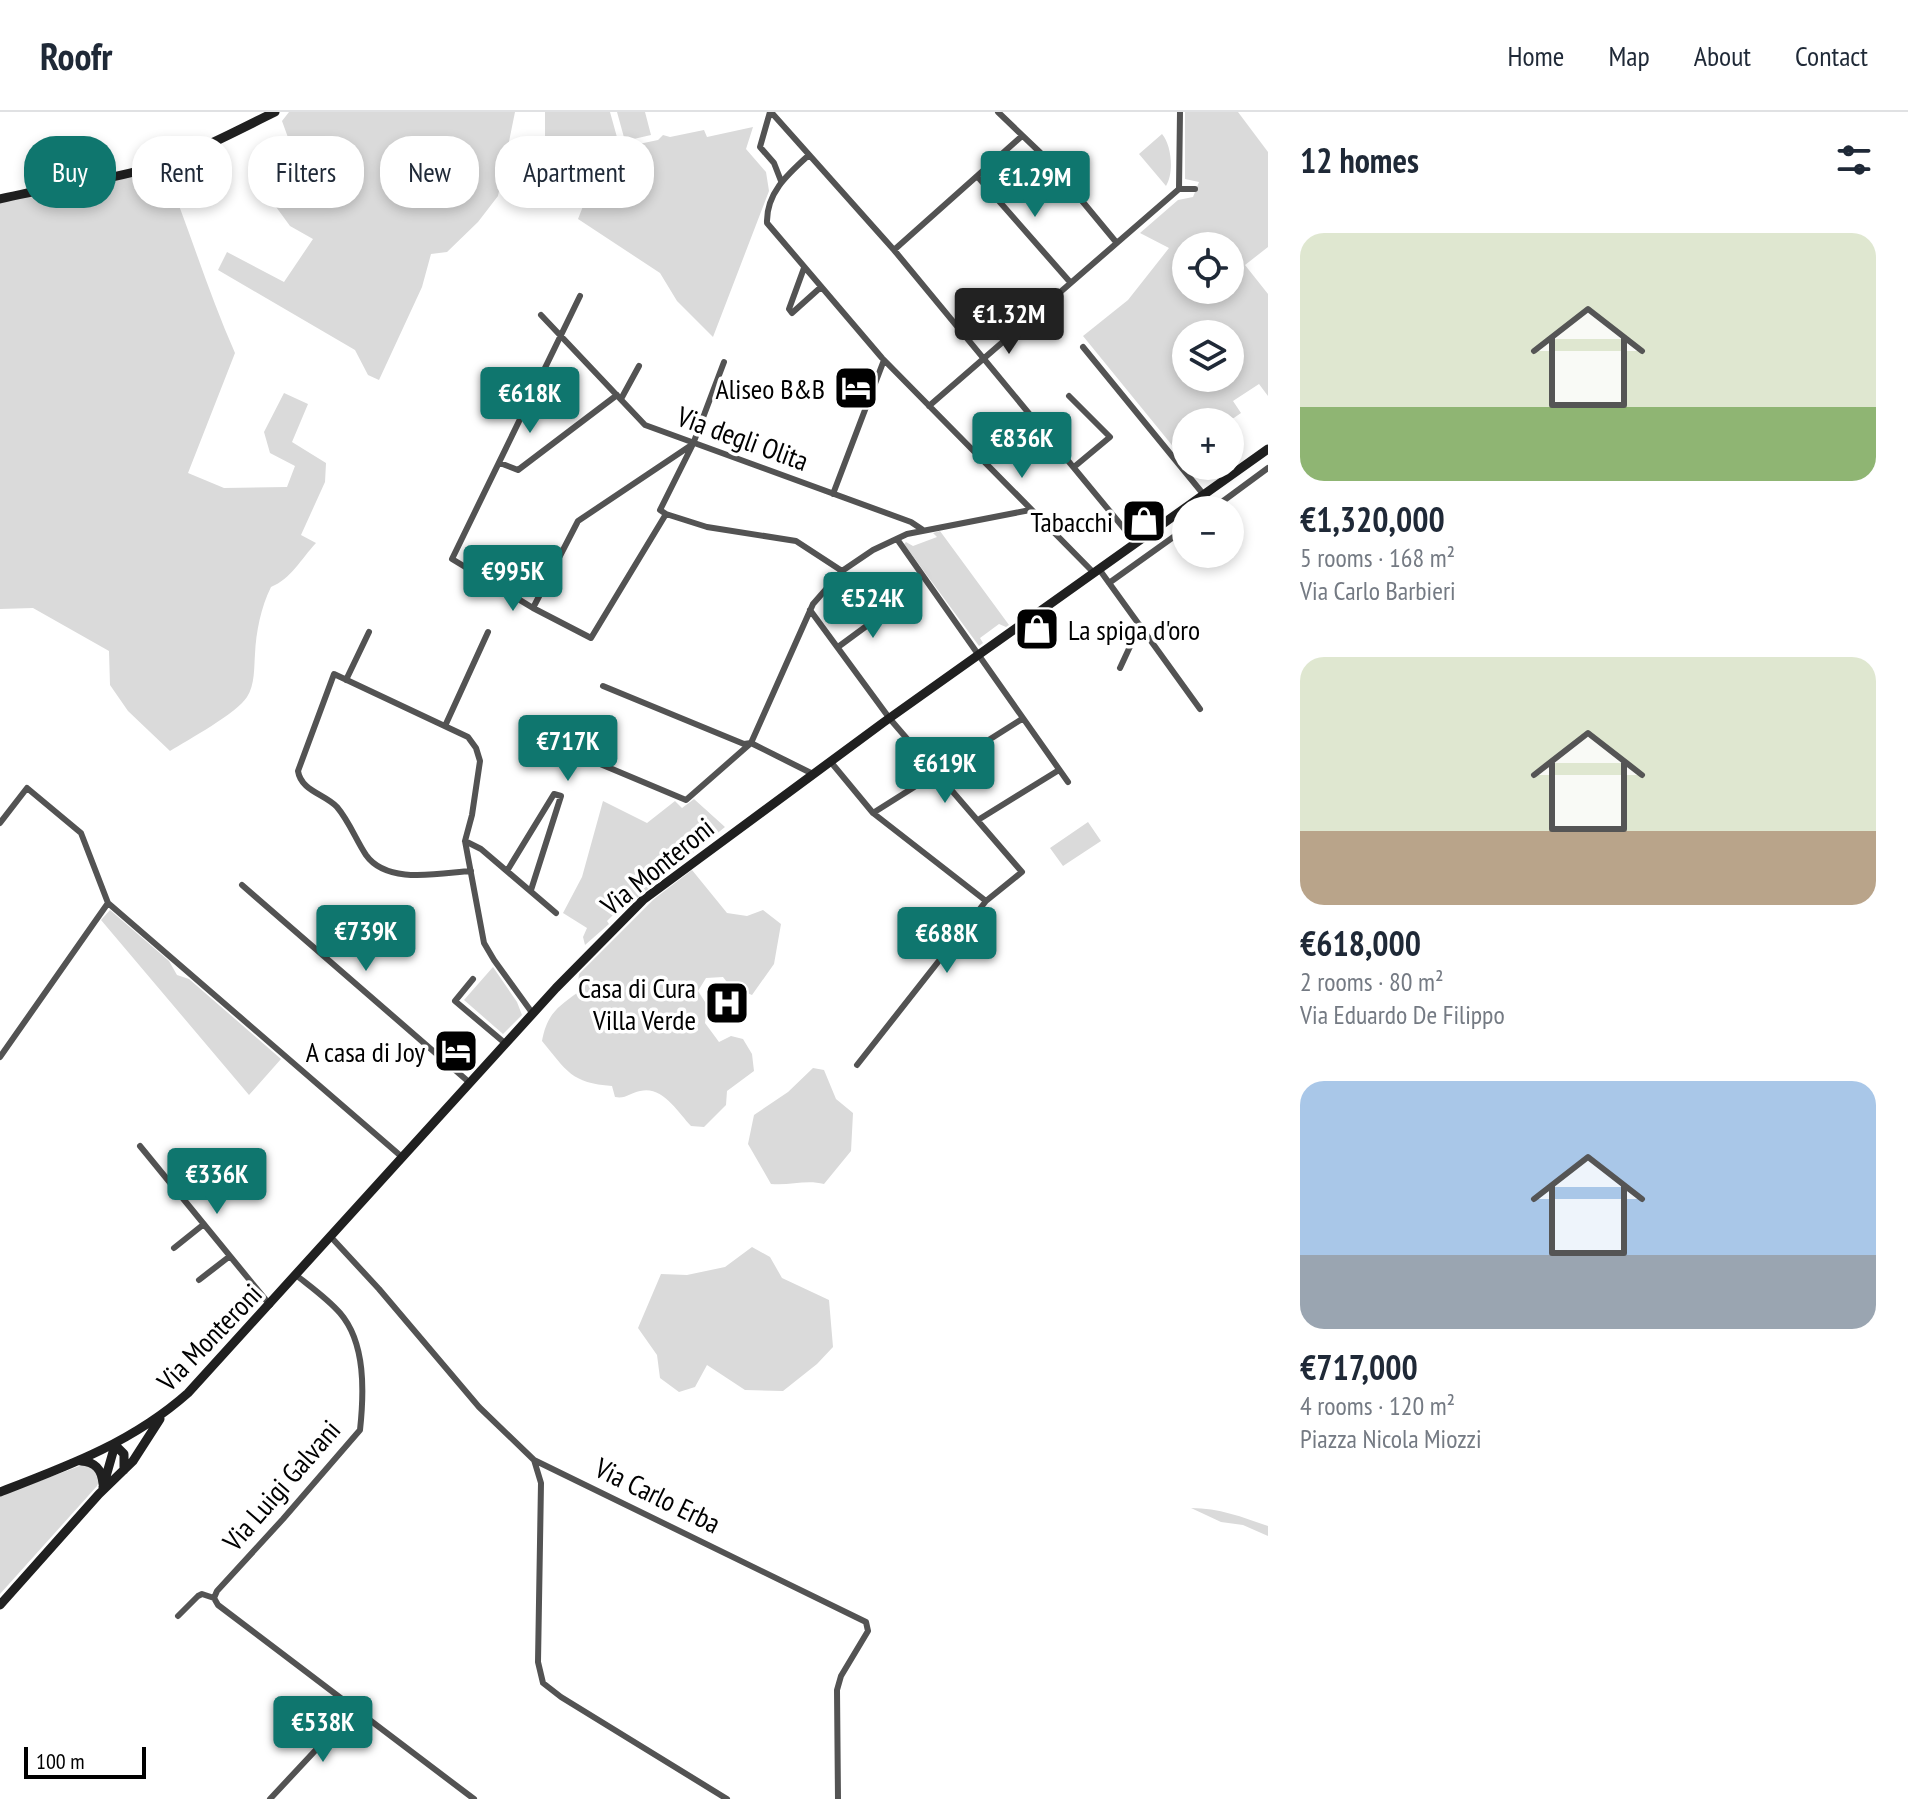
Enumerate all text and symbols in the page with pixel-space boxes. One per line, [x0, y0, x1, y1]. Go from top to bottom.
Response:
text: Roofr [40, 31, 112, 80]
text: Home [1508, 37, 1564, 74]
text: Map [1608, 37, 1650, 74]
text: About [1694, 37, 1751, 74]
text: Contact [1795, 37, 1868, 74]
chip: Buy [24, 136, 116, 208]
chip: Rent [132, 136, 232, 208]
chip: Filters [248, 136, 364, 208]
chip: New [380, 136, 479, 208]
chip: Apartment [495, 136, 654, 208]
text: 12 homes [1300, 138, 1419, 182]
icon: filters [1832, 138, 1876, 182]
pin: €1.29M [970, 151, 1100, 219]
text: €1.29M [999, 160, 1071, 193]
map controls [1172, 232, 1244, 568]
button: locate [1172, 232, 1244, 304]
icon: home [1516, 285, 1660, 429]
pin: €1.32M [944, 288, 1074, 356]
text: €1.32M [973, 297, 1045, 330]
button: layers [1172, 320, 1244, 392]
hotel icon: Aliseo B&B [832, 364, 880, 412]
pin: €618K [474, 367, 586, 435]
place label: Aliseo B&B [716, 370, 825, 407]
text: €618K [498, 376, 562, 409]
street label: Via degli Olita [671, 397, 814, 479]
button: + [1172, 408, 1244, 480]
pin: €836K [966, 412, 1078, 480]
text: €836K [990, 421, 1054, 454]
button: − [1172, 496, 1244, 568]
shop icon: Tabacchi [1120, 497, 1168, 545]
text: €1,320,000 [1300, 497, 1445, 541]
place label: Tabacchi [1030, 503, 1113, 540]
text: 5 rooms · 168 m² [1300, 541, 1455, 574]
pin: €995K [457, 545, 569, 613]
text: €995K [481, 554, 545, 587]
pin: €524K [817, 572, 929, 640]
text: Via Carlo Barbieri [1300, 574, 1456, 607]
text: €524K [841, 581, 905, 614]
shop icon: La spiga d'oro [1013, 605, 1061, 653]
place label: La spiga d'oro [1068, 611, 1200, 648]
icon: home [1516, 709, 1660, 853]
pin: €717K [512, 715, 624, 783]
text: €717K [536, 724, 600, 757]
pin: €619K [889, 737, 1001, 805]
text: €619K [913, 746, 977, 779]
street label: Via Monteroni [592, 809, 721, 924]
pin: €739K [310, 905, 422, 973]
pin: €688K [891, 907, 1003, 975]
text: €739K [334, 914, 398, 947]
text: €688K [915, 916, 979, 949]
text: €618,000 [1300, 921, 1421, 965]
text: 2 rooms · 80 m² [1300, 965, 1444, 998]
place label: Casa di Cura Villa Verde [578, 969, 696, 1038]
hospital icon: Casa di Cura Villa Verde [703, 979, 751, 1027]
text: Via Eduardo De Filippo [1300, 998, 1505, 1031]
hotel icon: A casa di Joy [432, 1027, 480, 1075]
place label: A casa di Joy [306, 1033, 425, 1070]
icon: home [1516, 1133, 1660, 1277]
pin: €336K [161, 1148, 273, 1216]
text: €336K [185, 1157, 249, 1190]
street label: Via Monteroni [148, 1275, 269, 1399]
text: €717,000 [1300, 1345, 1418, 1389]
text: 4 rooms · 120 m² [1300, 1389, 1455, 1422]
street label: Via Luigi Galvani [213, 1412, 348, 1559]
text: Piazza Nicola Miozzi [1300, 1422, 1482, 1455]
street label: Via Carlo Erba [588, 1448, 727, 1541]
pin: €538K [267, 1696, 379, 1764]
text: €538K [291, 1705, 355, 1738]
scale bar [24, 1743, 146, 1779]
text: 100 m [36, 1747, 85, 1775]

